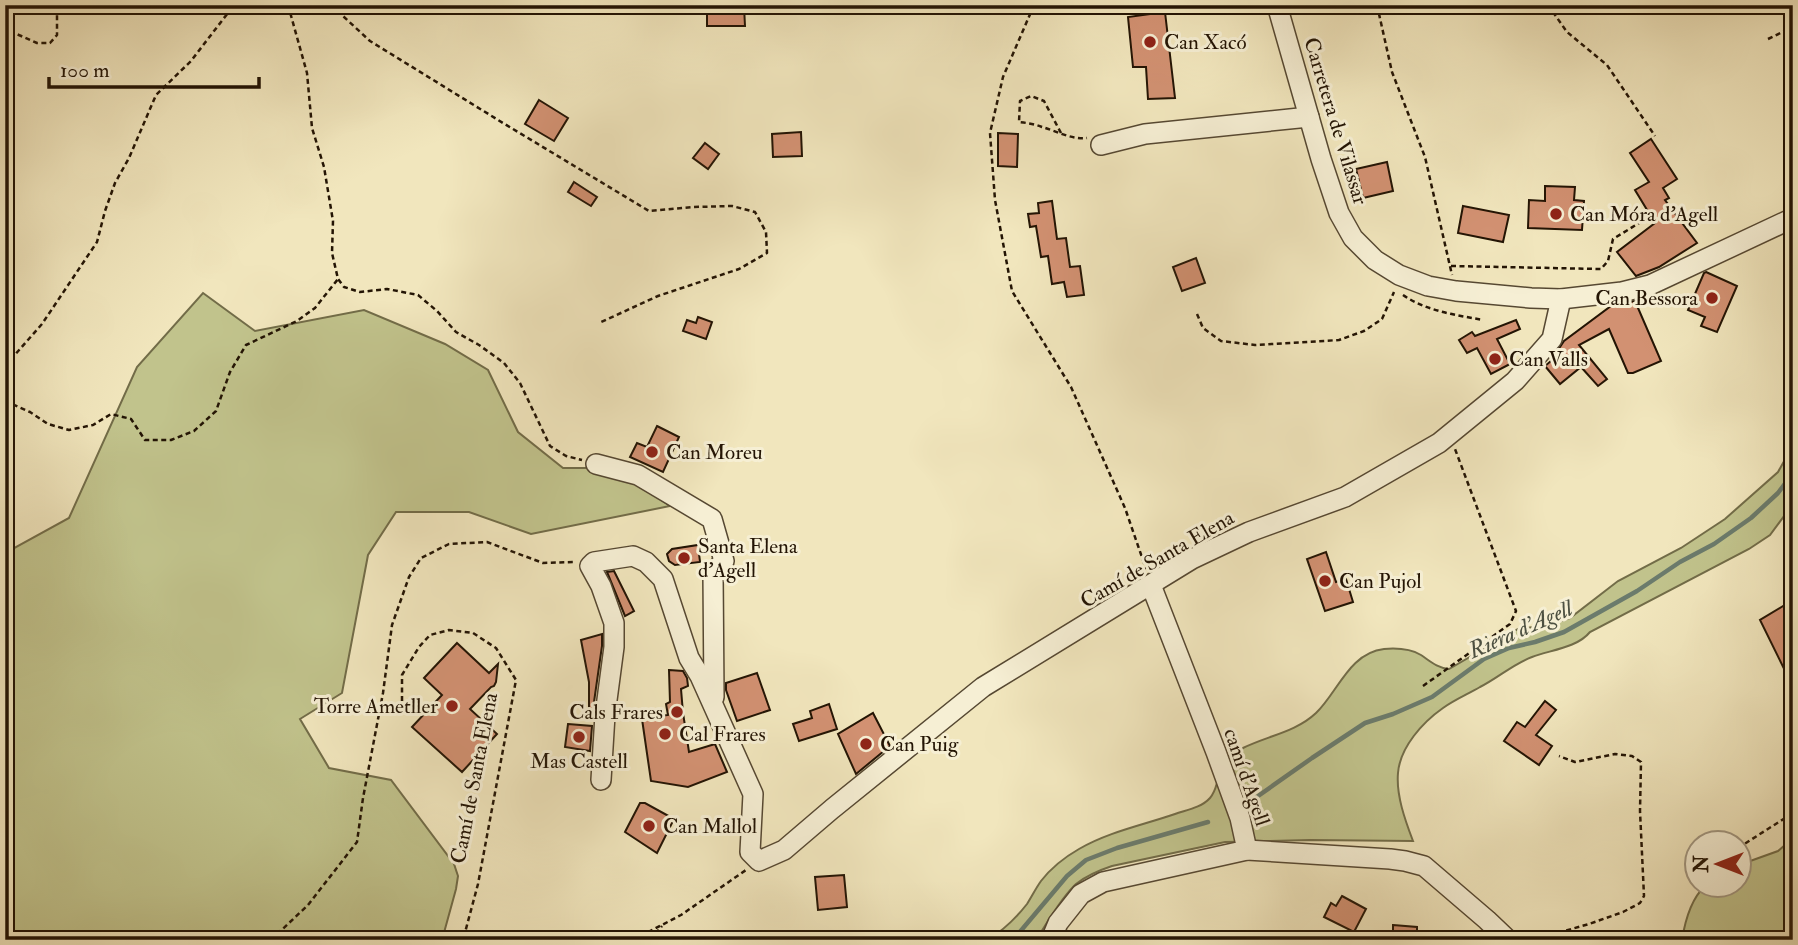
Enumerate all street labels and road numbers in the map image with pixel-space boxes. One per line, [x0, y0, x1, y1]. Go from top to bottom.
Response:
street label: Carretera de Vilassar [1297, 34, 1374, 208]
street label: Camí de Santa Elena [1075, 504, 1239, 614]
street label: Camí de Santa Elena [445, 690, 504, 866]
street label: camí d'Agell [1217, 725, 1276, 830]

